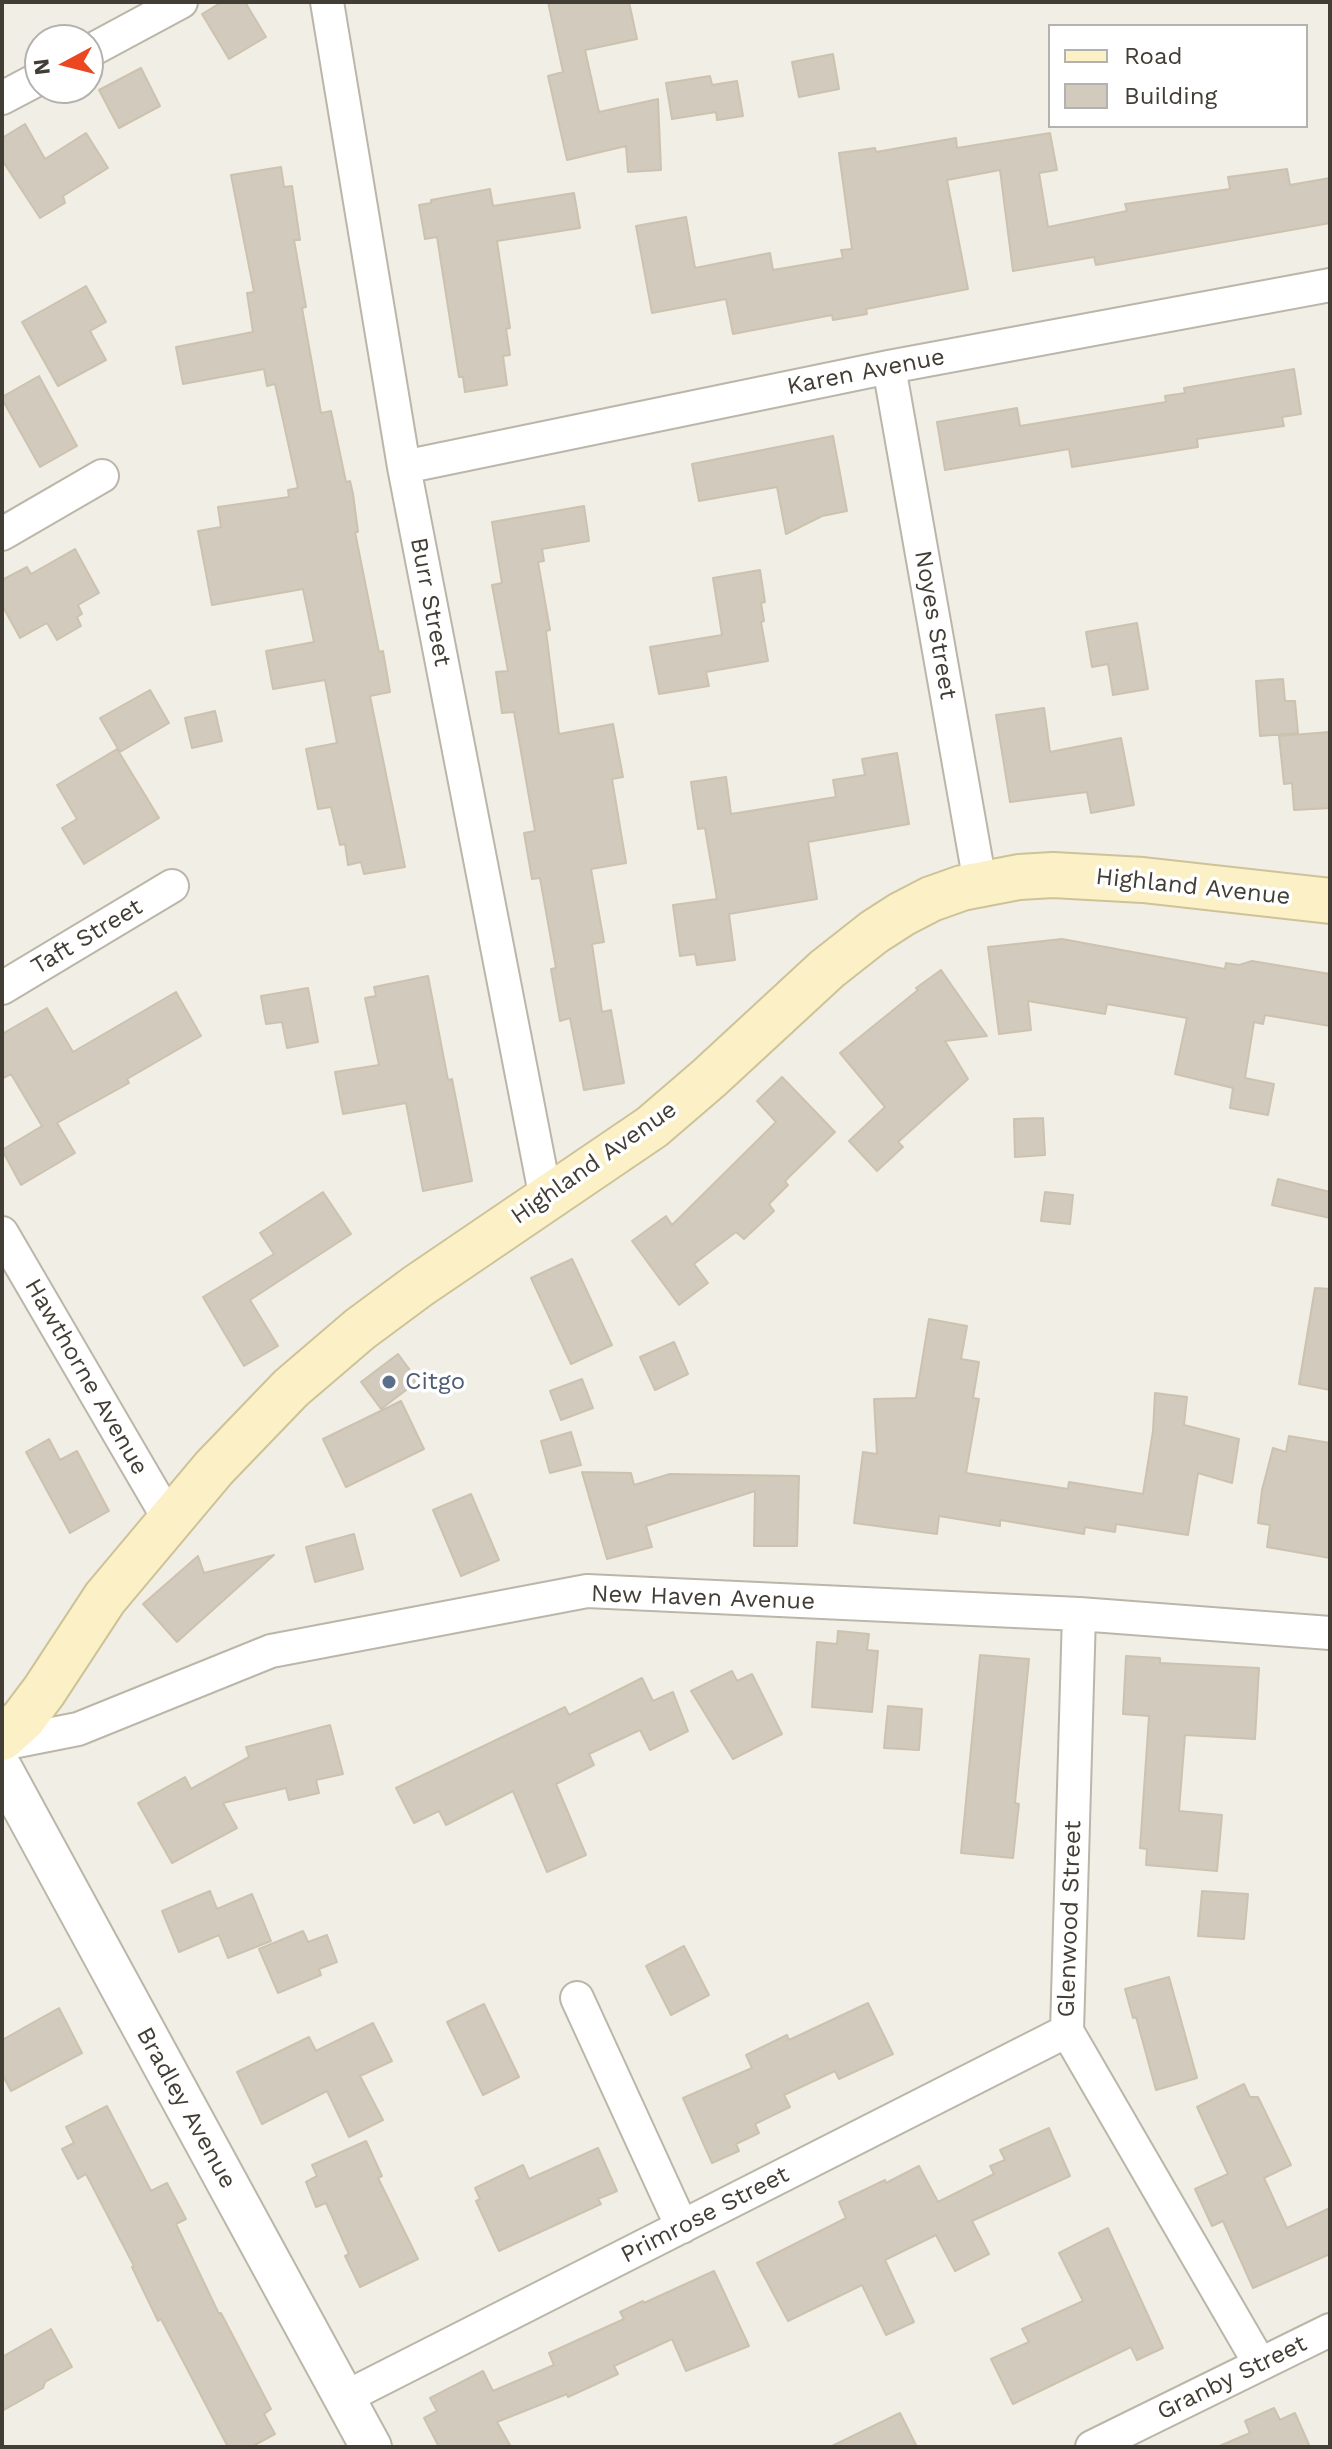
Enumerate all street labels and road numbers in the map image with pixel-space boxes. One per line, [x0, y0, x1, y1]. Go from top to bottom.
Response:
street label: Karen Avenue [785, 343, 947, 401]
street label: Burr Street [403, 535, 457, 669]
street label: Noyes Street [908, 548, 962, 702]
street label: Highland Avenue [1094, 862, 1292, 912]
street label: Taft Street [26, 893, 148, 981]
street label: Highland Avenue [506, 1095, 682, 1231]
street label: Hawthorne Avenue [18, 1274, 154, 1480]
street label: New Haven Avenue [590, 1580, 816, 1616]
street label: Glenwood Street [1052, 1820, 1088, 2018]
street label: Bradley Avenue [130, 2022, 242, 2194]
street label: Primrose Street [616, 2160, 794, 2270]
street label: Granby Street [1153, 2329, 1311, 2427]

